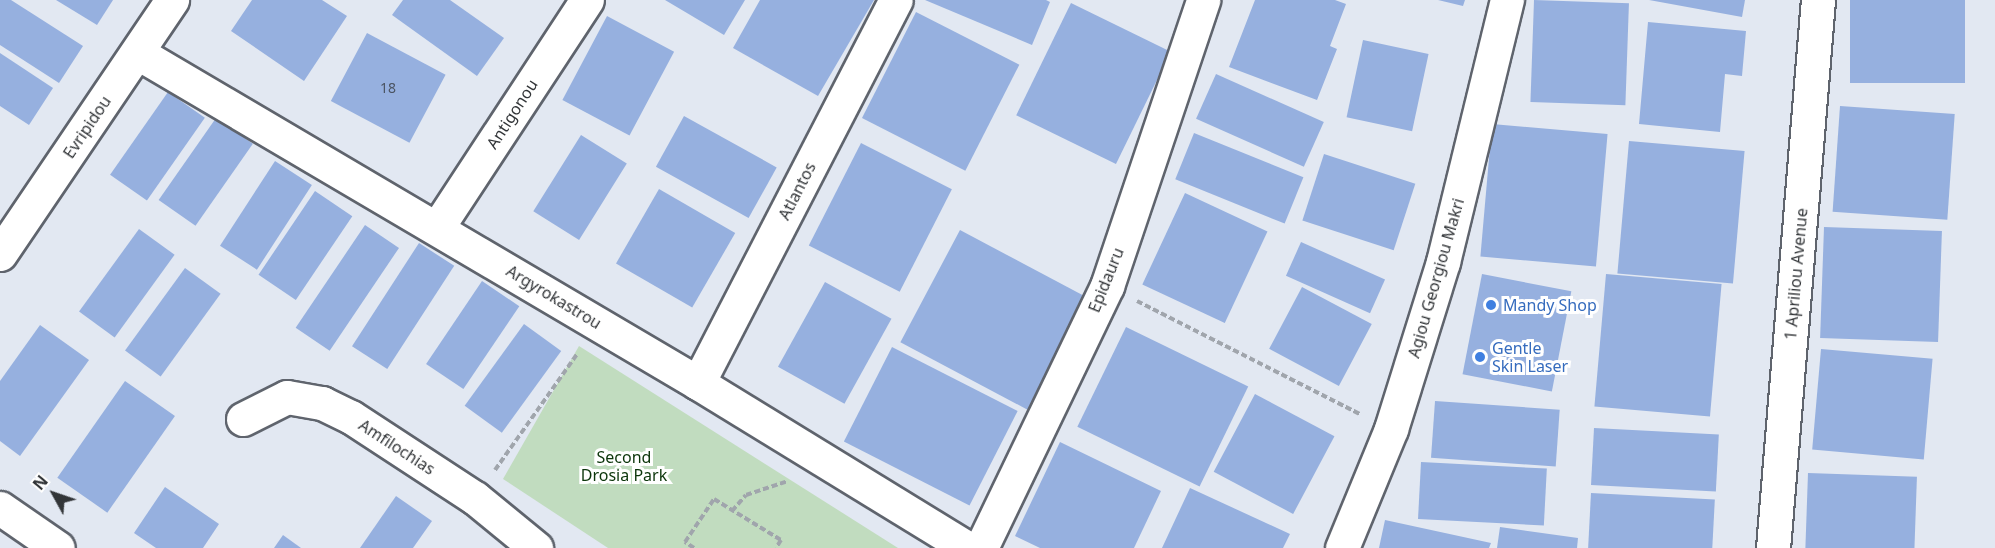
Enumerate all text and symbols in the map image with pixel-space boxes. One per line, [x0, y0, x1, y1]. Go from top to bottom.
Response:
street label: Antigonou [482, 76, 542, 152]
house number: 18 [380, 80, 396, 96]
street label: Evripidou [59, 92, 115, 162]
street label: Atlantos [774, 159, 820, 223]
street label: Agiou Georgiou Makri [1404, 196, 1468, 360]
street label: 1 Apriliou Avenue [1781, 207, 1811, 341]
street label: Epidauru [1084, 245, 1128, 315]
street label: Argyrokastrou [503, 261, 605, 333]
place label: Mandy Shop [1503, 295, 1597, 315]
marker: Mandy Shop [1484, 298, 1498, 312]
place label: Gentle Skin Laser [1492, 338, 1568, 376]
marker: Gentle Skin Laser [1473, 350, 1487, 364]
street label: Amfilochias [355, 415, 439, 479]
park label: Second Drosia Park [581, 447, 667, 485]
north arrow [24, 464, 84, 524]
text: N [28, 470, 53, 494]

